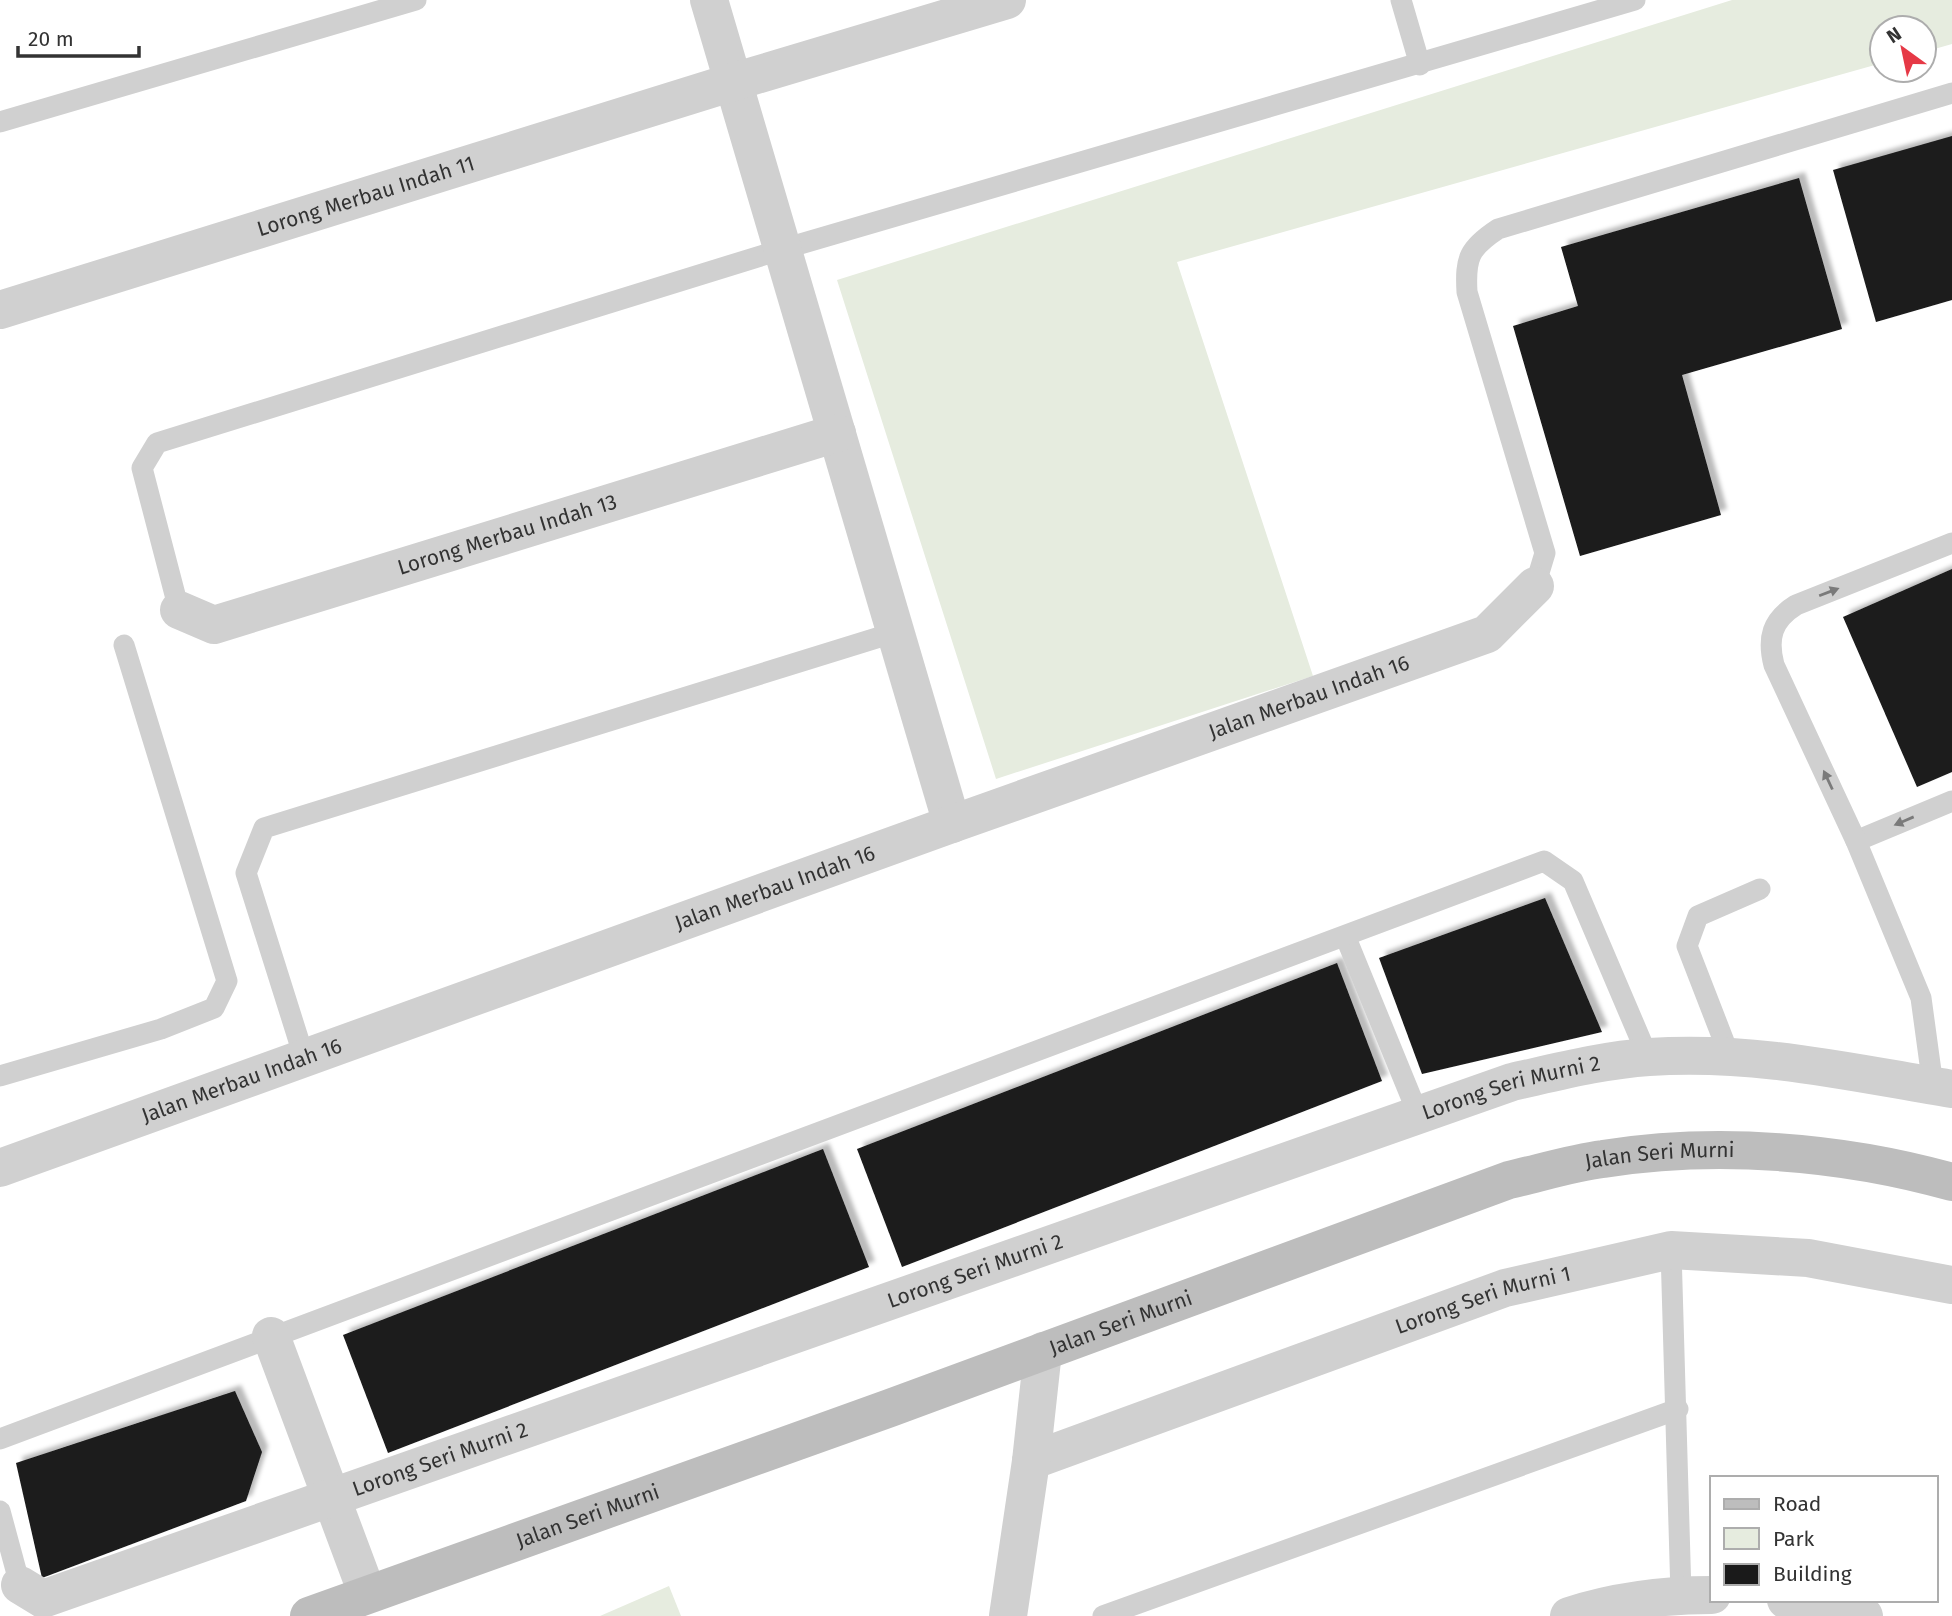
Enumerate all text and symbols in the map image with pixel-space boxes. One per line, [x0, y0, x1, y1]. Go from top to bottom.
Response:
scale bar [18, 14, 138, 58]
north arrow [1868, 14, 1938, 84]
text: N [1882, 22, 1906, 48]
text: 20 m [28, 26, 74, 52]
street label: Lorong Merbau Indah 11 [254, 150, 478, 242]
street label: Lorong Merbau Indah 13 [394, 489, 620, 581]
one-way arrow [1818, 586, 1839, 597]
street label: Jalan Merbau Indah 16 [1205, 650, 1413, 745]
one-way arrow [1822, 769, 1833, 790]
one-way arrow [1893, 816, 1914, 827]
street label: Jalan Merbau Indah 16 [671, 840, 879, 936]
street label: Jalan Merbau Indah 16 [138, 1033, 345, 1129]
street label: Lorong Seri Murni 2 [1419, 1050, 1602, 1126]
street label: Jalan Seri Murni [1583, 1137, 1735, 1175]
street label: Lorong Seri Murni 2 [884, 1228, 1066, 1314]
street label: Lorong Seri Murni 1 [1392, 1260, 1573, 1340]
street label: Jalan Seri Murni [1046, 1285, 1196, 1361]
street label: Lorong Seri Murni 2 [349, 1416, 531, 1502]
legend [1710, 1476, 1938, 1602]
street label: Jalan Seri Murni [512, 1479, 663, 1554]
text: Road [1773, 1491, 1821, 1517]
text: Park [1773, 1526, 1815, 1552]
text: Building [1773, 1561, 1852, 1587]

